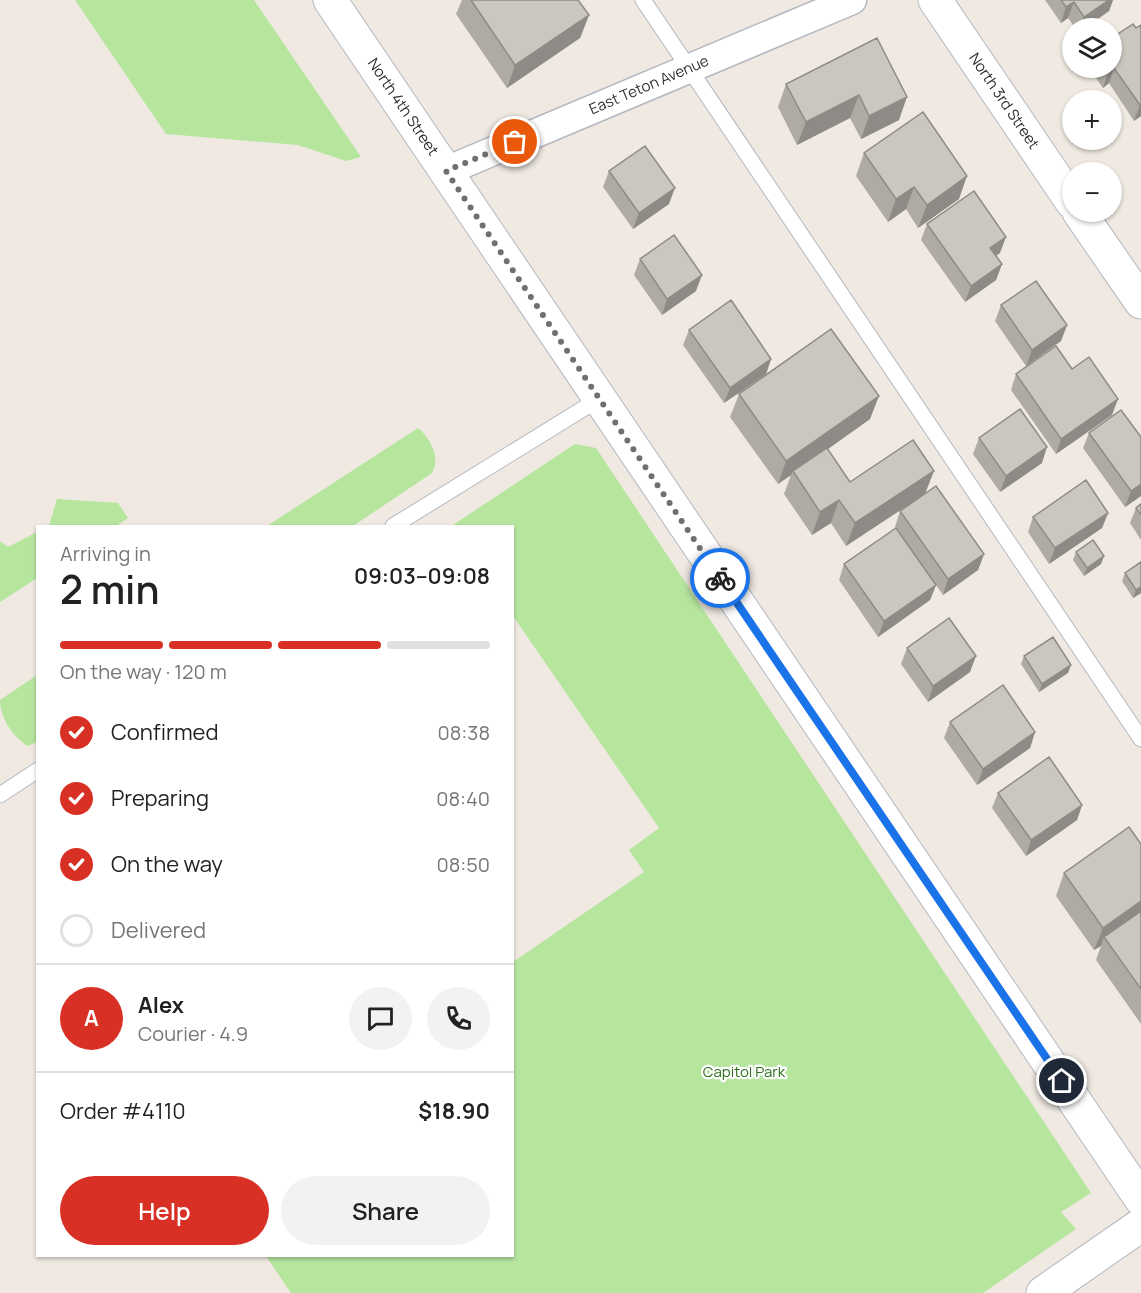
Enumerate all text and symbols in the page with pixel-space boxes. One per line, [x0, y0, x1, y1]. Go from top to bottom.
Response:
map controls [1062, 18, 1122, 222]
button: layers [1062, 18, 1122, 78]
street label: North 3rd Street [964, 48, 1044, 153]
street label: East Teton Avenue [586, 50, 712, 119]
street label: North 4th Street [363, 54, 444, 160]
button: + [1062, 90, 1122, 150]
pin [489, 116, 540, 167]
icon: bag [498, 125, 531, 158]
button: − [1062, 162, 1122, 222]
text: Arriving in [60, 540, 151, 567]
courier [690, 548, 750, 608]
text: 09:03–09:08 [354, 561, 490, 591]
text: 2 min [60, 562, 159, 616]
icon: bike [704, 562, 737, 595]
text: On the way · 120 m [60, 658, 227, 685]
icon: check [60, 716, 93, 749]
text: Confirmed [111, 717, 219, 747]
text: 08:38 [438, 719, 490, 746]
icon: check [60, 782, 93, 815]
text: Preparing [111, 783, 209, 813]
text: 08:40 [436, 785, 490, 812]
icon: check [60, 848, 93, 881]
text: On the way [111, 849, 223, 879]
text: 08:50 [436, 851, 490, 878]
text: Delivered [111, 915, 206, 945]
button: chat [349, 987, 412, 1050]
button: phone [427, 987, 490, 1050]
text: Alex [138, 990, 184, 1020]
text: A [84, 1003, 99, 1033]
text: Courier · 4.9 [138, 1020, 248, 1047]
pin [1036, 1055, 1087, 1106]
park label: Capitol Park [703, 1061, 786, 1082]
icon: home [1045, 1064, 1078, 1097]
text: Order #4110 [60, 1096, 186, 1126]
text: $18.90 [418, 1096, 490, 1126]
button: Help [60, 1176, 269, 1245]
button: Share [281, 1176, 490, 1245]

